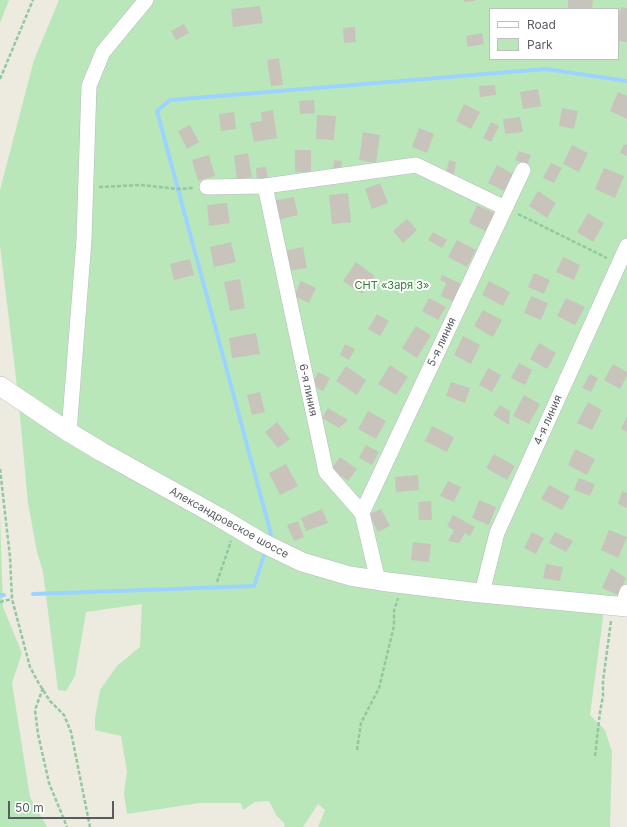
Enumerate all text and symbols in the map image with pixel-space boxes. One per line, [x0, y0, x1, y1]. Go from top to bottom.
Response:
legend [489, 8, 619, 60]
text: Road [527, 17, 556, 32]
text: Park [527, 37, 553, 52]
park label: СНТ «Заря 3» [355, 279, 429, 293]
street label: 5-я линия [425, 315, 459, 369]
street label: 6-я линия [296, 363, 320, 417]
street label: 4-я линия [531, 393, 565, 447]
street label: Александровское шоссе [167, 485, 291, 561]
scale bar [10, 793, 116, 819]
text: 50 m [15, 800, 44, 815]

